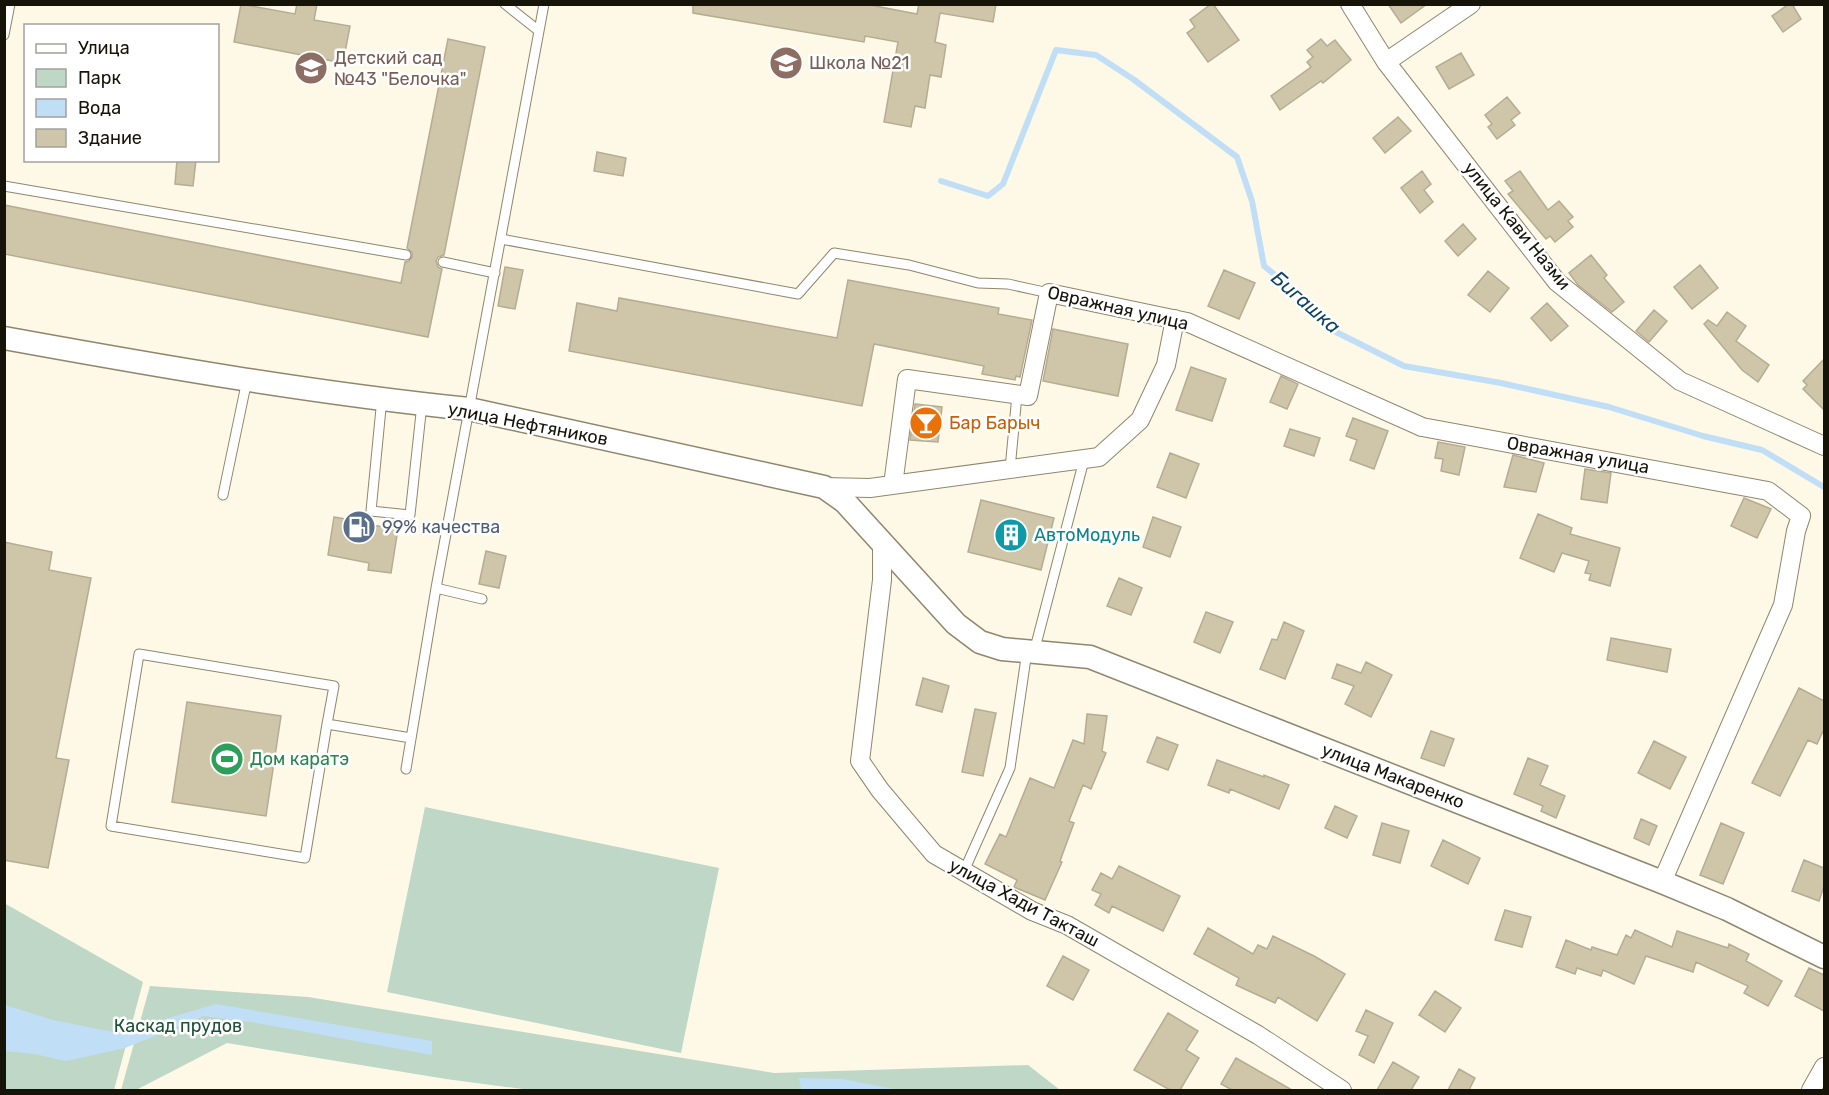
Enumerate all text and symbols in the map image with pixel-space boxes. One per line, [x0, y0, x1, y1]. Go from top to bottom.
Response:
legend [24, 24, 219, 162]
text: Улица [78, 37, 130, 59]
school or university icon: Школа №21 [768, 45, 804, 81]
place label: Детский сад №43 "Белочка" [334, 47, 466, 90]
school or university icon: Детский сад №43 "Белочка" [293, 50, 329, 86]
place label: Школа №21 [809, 52, 910, 74]
text: Парк [78, 67, 122, 89]
text: Вода [78, 97, 121, 119]
text: Здание [78, 127, 142, 149]
street label: улица Кави Назми [1459, 158, 1575, 294]
water label: Бигашка [1267, 266, 1345, 339]
street label: Овражная улица [1045, 281, 1191, 335]
street label: улица Нефтяников [446, 398, 610, 450]
bar icon: Бар Барыч [908, 405, 944, 441]
place label: Бар Барыч [949, 412, 1040, 434]
street label: Овражная улица [1505, 432, 1651, 478]
fuel station icon: 99% качества [341, 509, 377, 545]
place label: 99% качества [382, 516, 500, 538]
building icon: АвтоМодуль [993, 517, 1029, 553]
place label: АвтоМодуль [1034, 524, 1140, 546]
street label: улица Макаренко [1318, 739, 1468, 813]
sports icon: Дом каратэ [209, 741, 245, 777]
place label: Дом каратэ [250, 748, 349, 770]
street label: улица Хади Такташ [945, 854, 1103, 952]
park label: Каскад прудов [114, 1015, 242, 1037]

